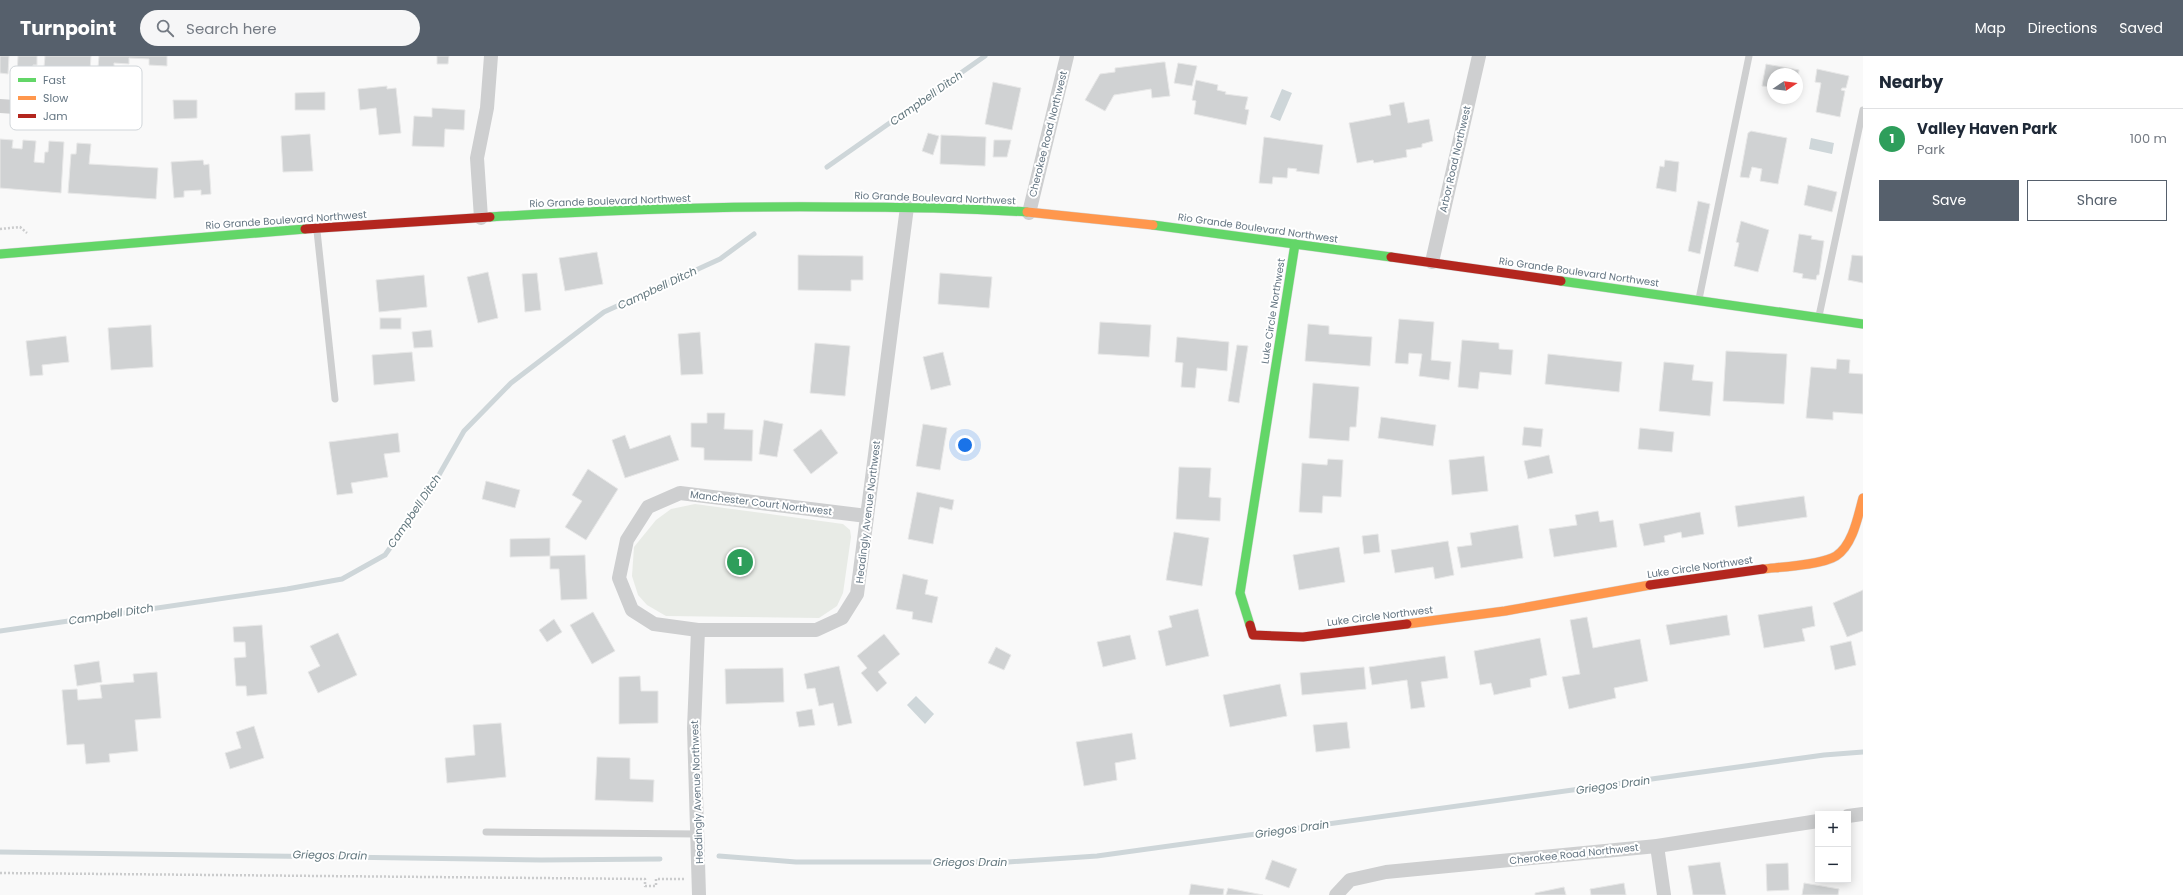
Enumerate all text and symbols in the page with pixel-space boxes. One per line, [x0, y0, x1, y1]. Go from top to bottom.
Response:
search box [140, 10, 420, 46]
text: Turnpoint [20, 15, 116, 42]
icon: search [154, 17, 176, 39]
text: Search here [186, 18, 276, 39]
text: Map [1975, 18, 2006, 38]
text: Directions [2028, 18, 2097, 38]
text: Saved [2119, 18, 2163, 38]
legend [10, 66, 142, 130]
water label: Campbell Ditch [886, 67, 966, 129]
north arrow [1767, 68, 1803, 104]
street label: Cherokee Road Northwest [1025, 69, 1071, 199]
text: Nearby [1879, 70, 1943, 94]
text: Fast [43, 72, 66, 88]
text: Slow [43, 90, 68, 106]
street label: Arbor Road Northwest [1435, 104, 1475, 214]
text: Jam [43, 108, 68, 124]
text: Valley Haven Park [1917, 118, 2057, 139]
text: 1 [1890, 129, 1894, 148]
text: 100 m [2130, 129, 2167, 148]
text: Park [1917, 140, 1945, 159]
button: Save [1879, 180, 2019, 221]
button: Share [2027, 180, 2167, 221]
street label: Rio Grande Boulevard Northwest [854, 188, 1016, 208]
street label: Rio Grande Boulevard Northwest [529, 191, 691, 211]
street label: Rio Grande Boulevard Northwest [205, 207, 367, 233]
street label: Rio Grande Boulevard Northwest [1177, 209, 1339, 247]
street label: Rio Grande Boulevard Northwest [1498, 253, 1660, 291]
street label: Luke Circle Northwest [1257, 257, 1289, 365]
water label: Campbell Ditch [615, 263, 699, 313]
your location [955, 435, 975, 455]
street label: Headingly Avenue Northwest [852, 439, 884, 584]
water label: Campbell Ditch [383, 471, 445, 551]
street label: Manchester Court Northwest [689, 487, 833, 519]
pin: 1 [727, 547, 753, 577]
street label: Luke Circle Northwest [1646, 552, 1754, 582]
water label: Campbell Ditch [67, 599, 155, 629]
street label: Luke Circle Northwest [1326, 602, 1434, 630]
street label: Headingly Avenue Northwest [687, 720, 707, 864]
water label: Griegos Drain [1575, 772, 1651, 798]
map controls [1815, 811, 1851, 883]
button: + [1815, 811, 1851, 847]
water label: Griegos Drain [1254, 816, 1330, 842]
street label: Cherokee Road Northwest [1509, 840, 1640, 868]
water label: Griegos Drain [292, 846, 368, 864]
button: − [1815, 847, 1851, 883]
water label: Griegos Drain [933, 854, 1007, 870]

